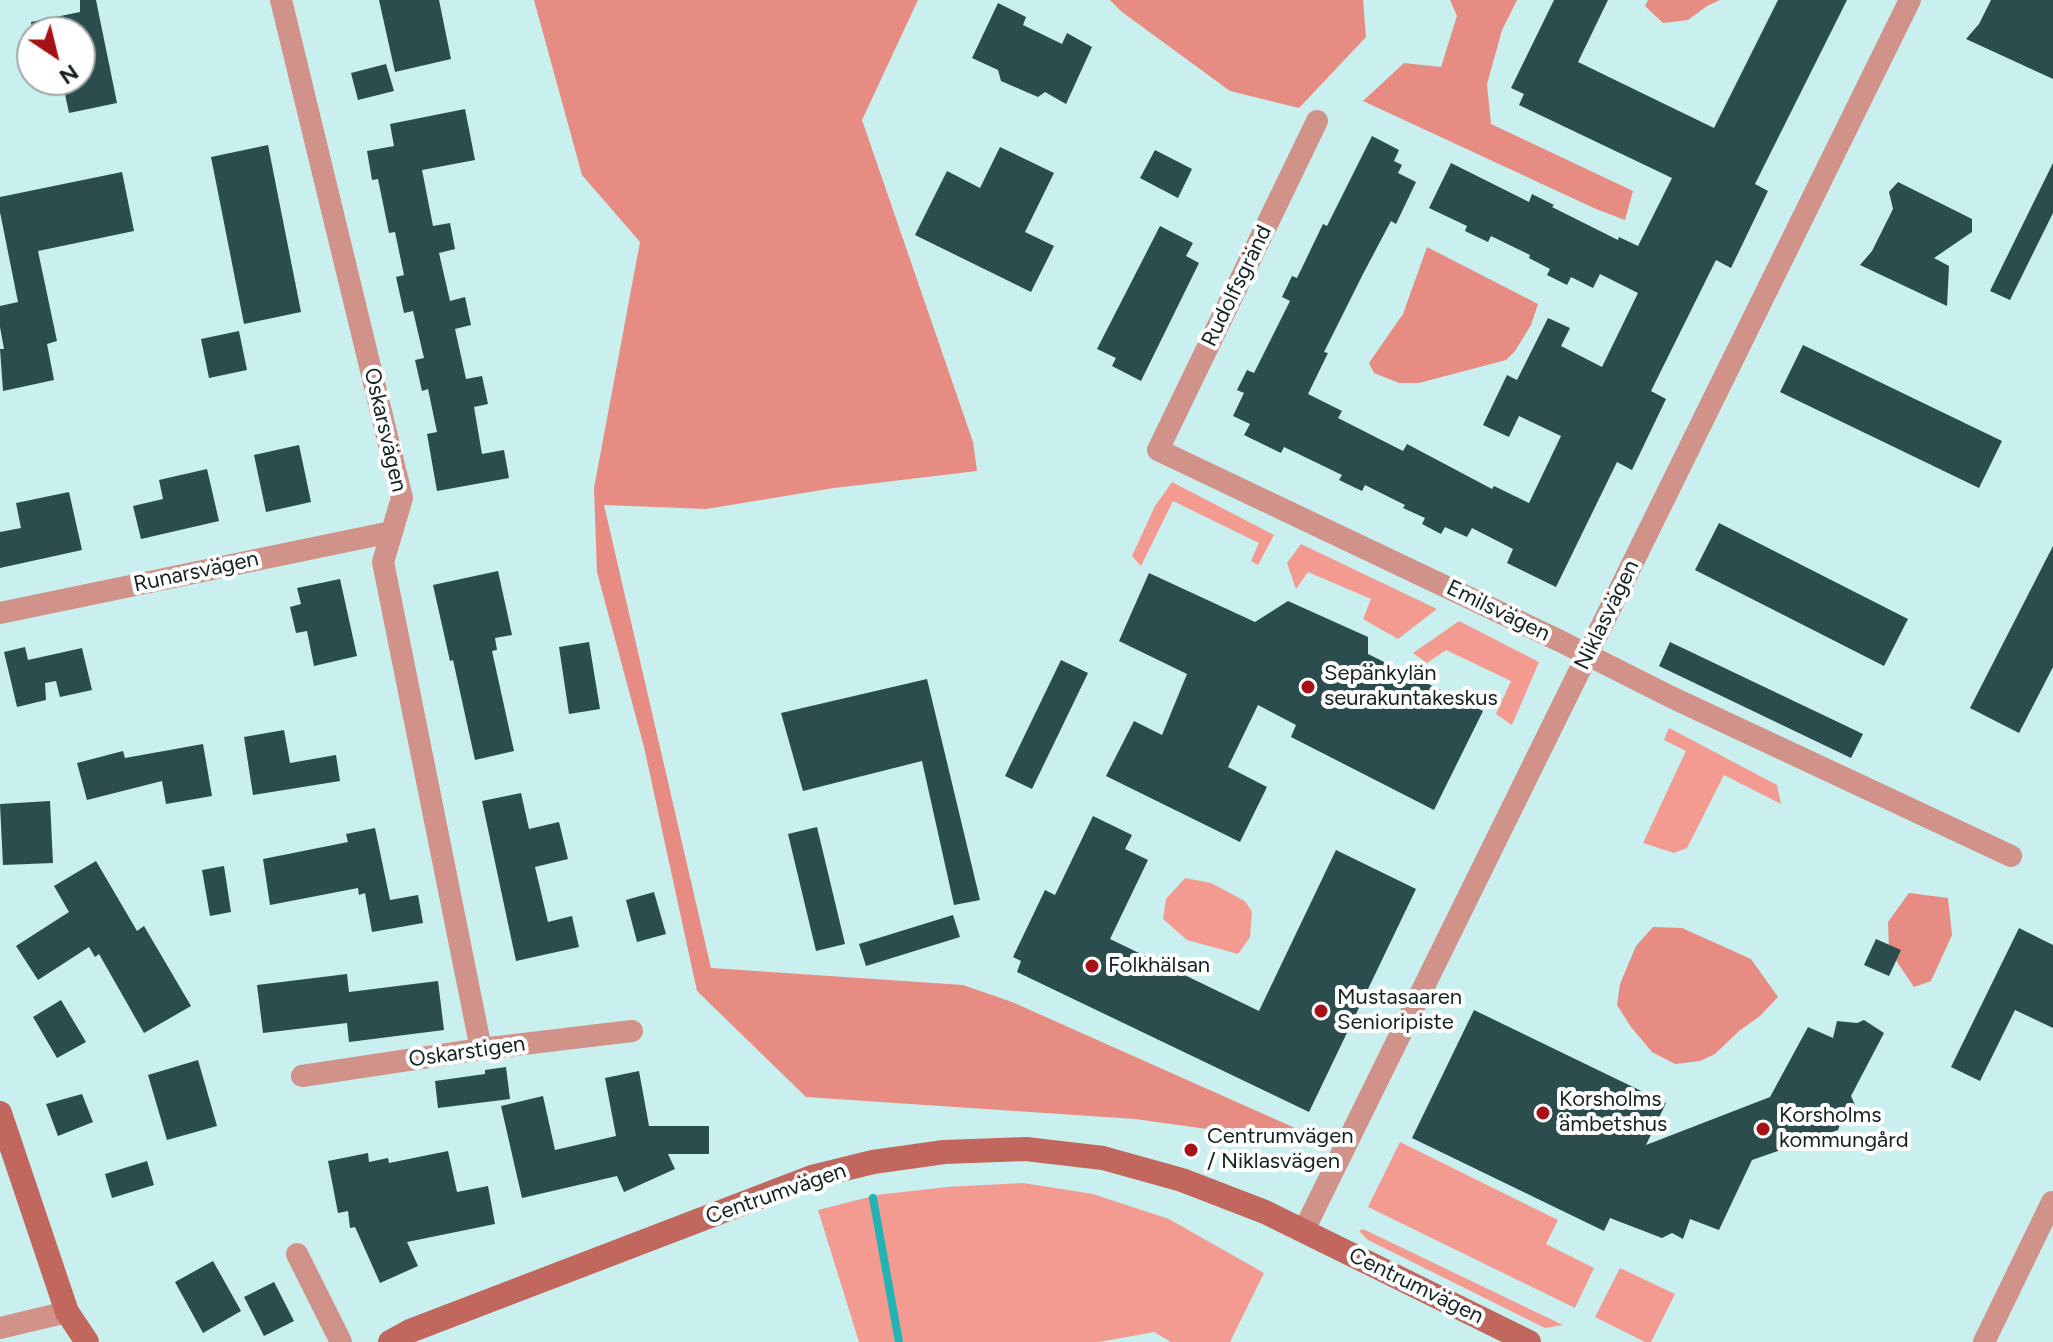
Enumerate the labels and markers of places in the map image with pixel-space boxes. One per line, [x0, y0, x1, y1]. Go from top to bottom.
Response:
place label: Sepänkylän seurakuntakeskus [1324, 661, 1498, 712]
marker: Sepänkylän seurakuntakeskus [1299, 678, 1317, 696]
place label: Folkhälsan [1108, 953, 1210, 979]
marker: Folkhälsan [1083, 957, 1101, 975]
place label: Mustasaaren Senioripiste [1337, 985, 1462, 1036]
marker: Mustasaaren Senioripiste [1312, 1002, 1330, 1020]
place label: Korsholms ämbetshus [1559, 1087, 1667, 1138]
place label: Korsholms kommungård [1779, 1103, 1909, 1154]
marker: Korsholms ämbetshus [1534, 1104, 1552, 1122]
marker: Korsholms kommungård [1754, 1120, 1772, 1138]
place label: Centrumvägen / Niklasvägen [1207, 1124, 1354, 1176]
marker: Centrumvägen / Niklasvägen [1182, 1141, 1200, 1159]

